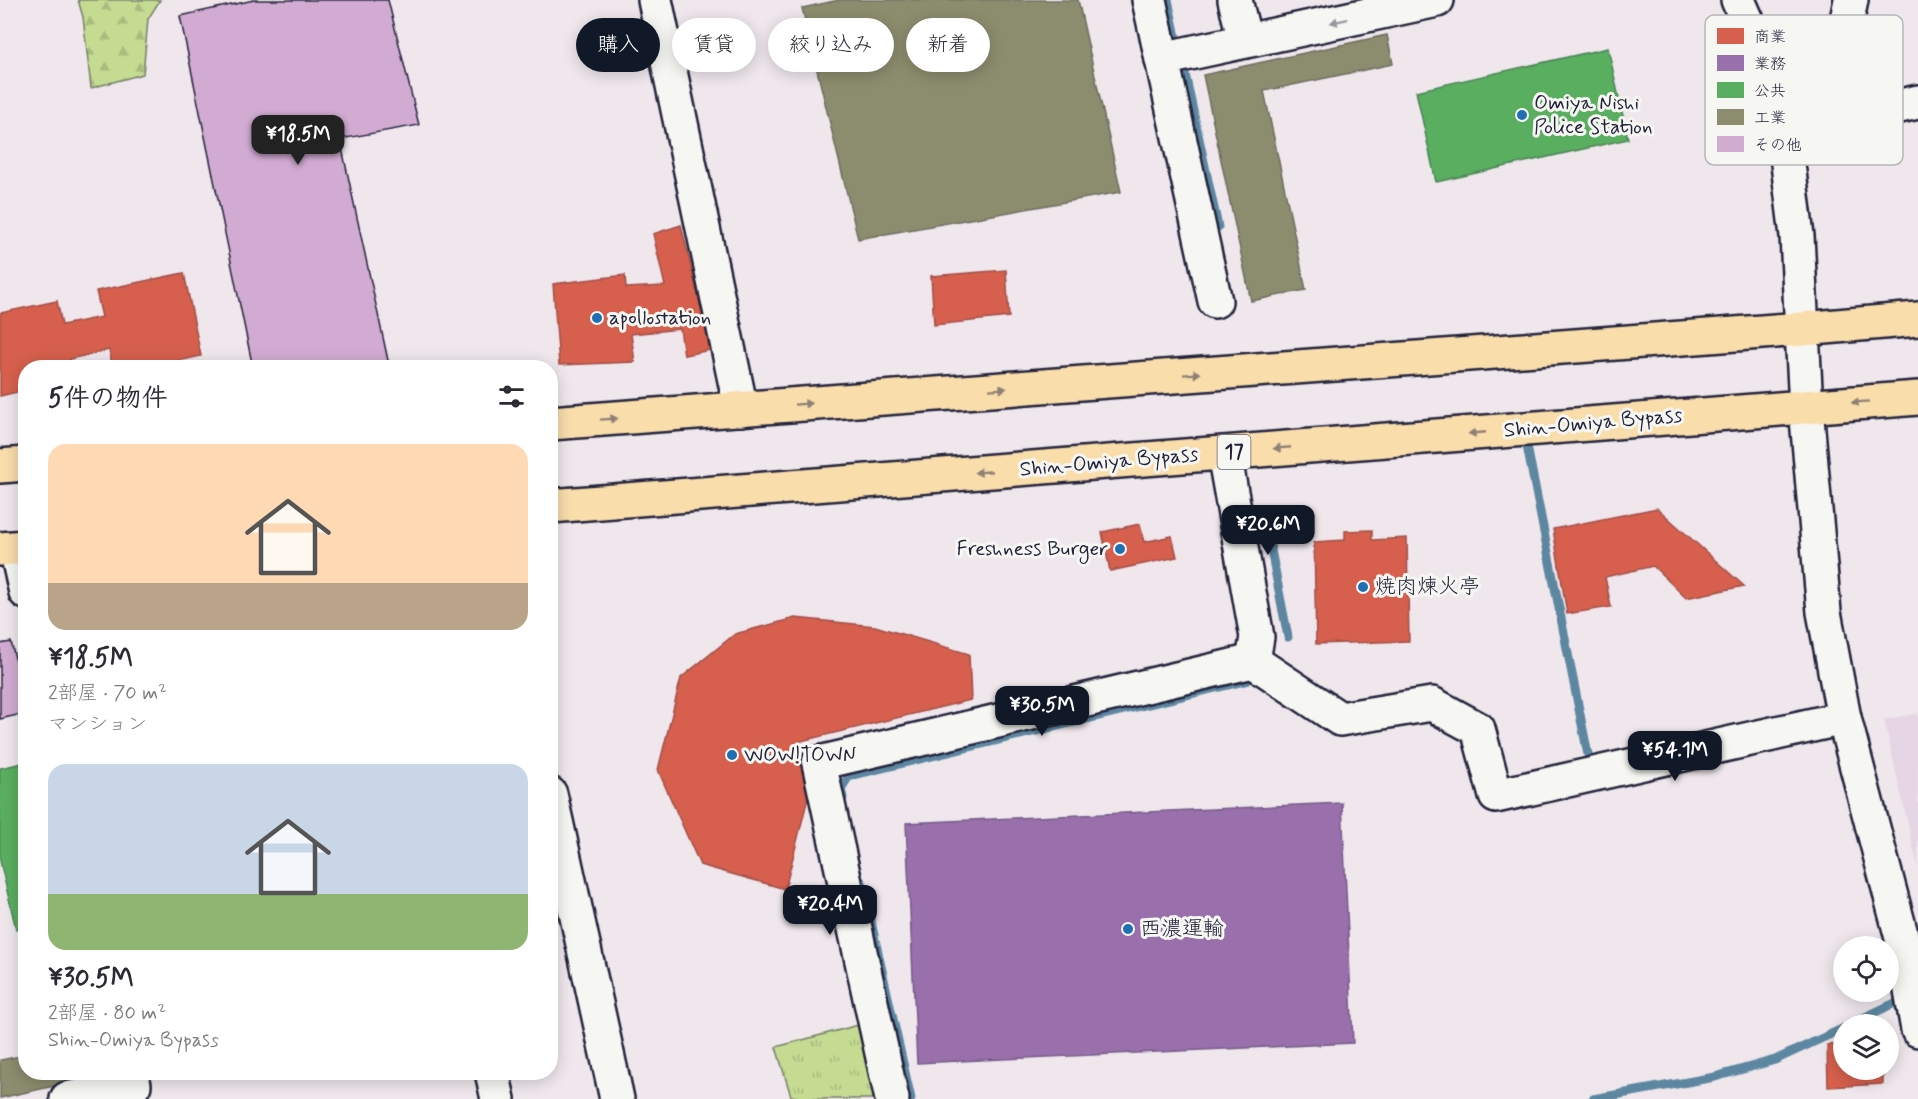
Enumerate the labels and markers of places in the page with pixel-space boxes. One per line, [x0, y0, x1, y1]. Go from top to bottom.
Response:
place label: Omiya Nishi Police Station [1534, 89, 1653, 141]
marker: Omiya Nishi Police Station [1515, 108, 1529, 122]
pin: ¥18.5M [249, 115, 347, 166]
place label: apollostation [609, 304, 711, 332]
marker: apollostation [590, 311, 604, 325]
pin: ¥20.6M [1219, 505, 1317, 556]
place label: Freshness Burger [957, 535, 1108, 564]
marker: Freshness Burger [1113, 542, 1127, 556]
place label: 焼肉煉火亭 [1375, 573, 1480, 601]
marker: 焼肉煉火亭 [1356, 580, 1370, 594]
pin: ¥30.5M [993, 686, 1091, 737]
pin: ¥54.1M [1626, 731, 1724, 782]
place label: WOW!TOWN [744, 741, 856, 769]
marker: WOW!TOWN [725, 748, 739, 762]
pin: ¥20.4M [781, 885, 879, 936]
place label: 西濃運輸 [1140, 915, 1224, 943]
marker: 西濃運輸 [1121, 922, 1135, 936]

